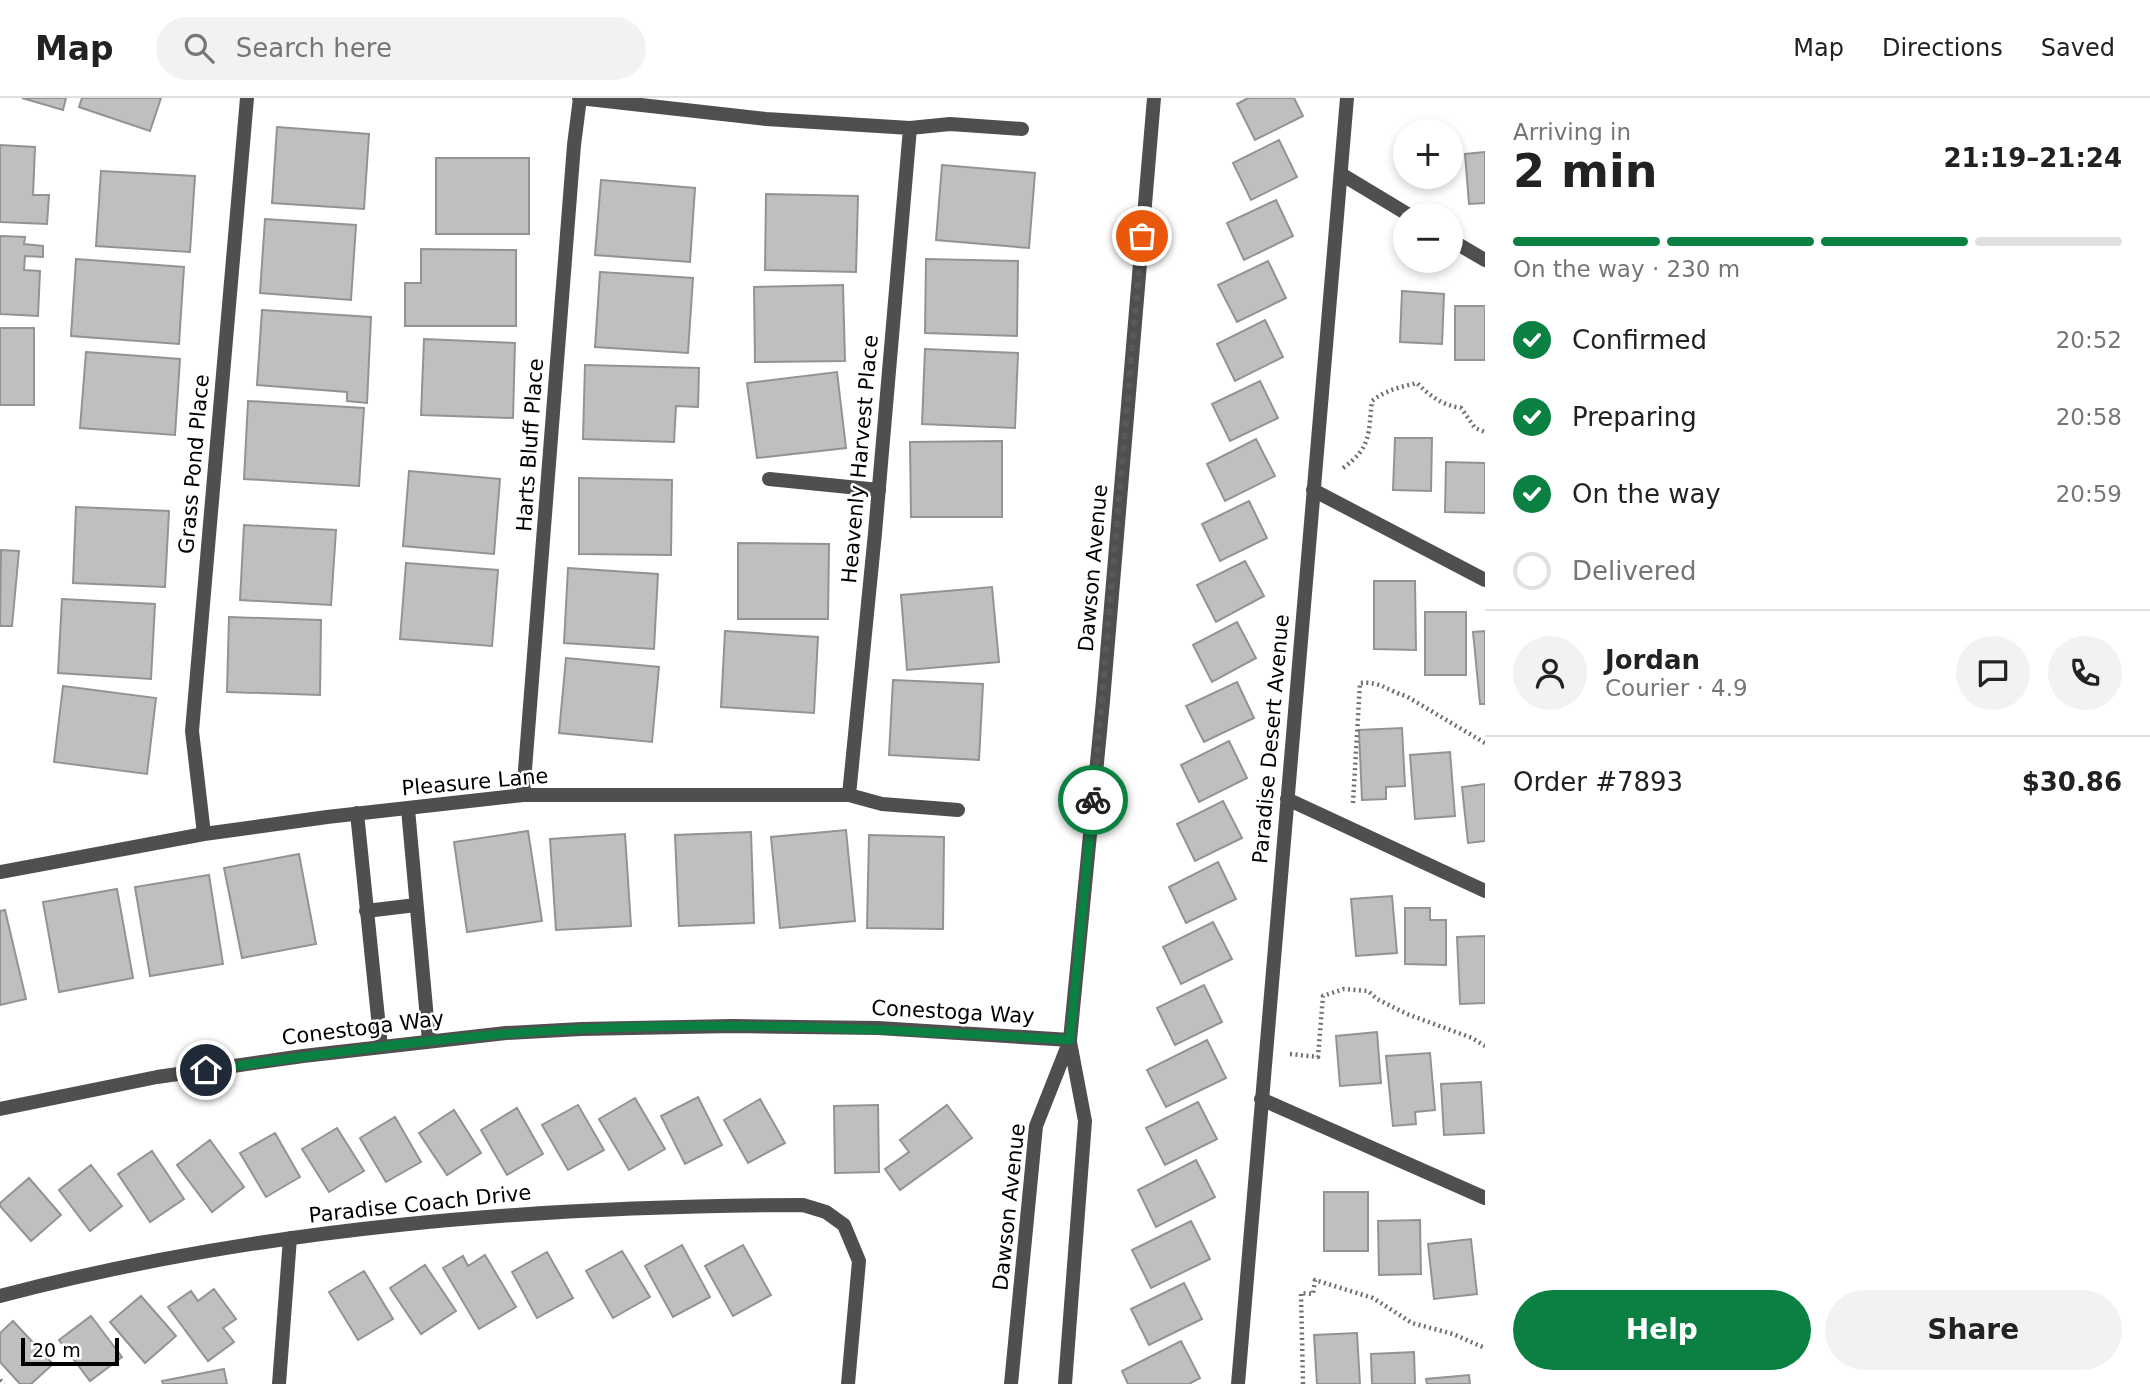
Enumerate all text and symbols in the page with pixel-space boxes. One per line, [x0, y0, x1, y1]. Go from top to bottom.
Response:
search box [156, 17, 646, 80]
text: Map [35, 29, 114, 68]
icon: search [180, 29, 218, 67]
text: Search here [236, 33, 392, 63]
text: Map [1793, 34, 1844, 62]
text: Directions [1882, 34, 2003, 62]
text: Saved [2041, 34, 2115, 62]
map controls [1393, 119, 1463, 273]
button: + [1393, 119, 1463, 189]
text: Arriving in [1513, 119, 1631, 145]
text: 21:19–21:24 [1943, 143, 2122, 173]
text: 2 min [1513, 144, 1657, 198]
button: − [1393, 203, 1463, 273]
pin [1112, 206, 1172, 266]
icon: bag [1123, 217, 1161, 255]
text: On the way · 230 m [1513, 256, 1740, 282]
icon: check [1513, 321, 1551, 359]
text: Confirmed [1572, 325, 1707, 355]
text: 20:52 [2056, 327, 2122, 353]
street label: Heavenly Harvest Place [837, 334, 883, 584]
street label: Harts Bluff Place [512, 358, 548, 532]
street label: Grass Pond Place [174, 373, 214, 555]
icon: check [1513, 398, 1551, 436]
text: Preparing [1572, 402, 1697, 432]
text: 20:58 [2056, 404, 2122, 430]
icon: check [1513, 475, 1551, 513]
text: On the way [1572, 479, 1721, 509]
text: 20:59 [2056, 481, 2122, 507]
street label: Dawson Avenue [1074, 483, 1112, 653]
text: Delivered [1572, 556, 1696, 586]
street label: Paradise Desert Avenue [1248, 613, 1294, 865]
button: person [1513, 636, 1587, 710]
button: chat [1956, 636, 2030, 710]
button: phone [2048, 636, 2122, 710]
text: Jordan [1605, 645, 1700, 675]
text: Courier · 4.9 [1605, 675, 1748, 701]
street label: Pleasure Lane [401, 764, 549, 800]
courier [1058, 765, 1128, 835]
text: Order #7893 [1513, 767, 1683, 797]
text: $30.86 [2022, 767, 2122, 797]
icon: bike [1074, 781, 1112, 819]
street label: Conestoga Way [871, 996, 1035, 1028]
street label: Conestoga Way [280, 1006, 446, 1050]
pin [176, 1040, 236, 1100]
icon: home [187, 1051, 225, 1089]
street label: Dawson Avenue [988, 1122, 1030, 1292]
street label: Paradise Coach Drive [308, 1180, 532, 1228]
button: Help [1513, 1290, 1811, 1370]
button: Share [1825, 1290, 2122, 1370]
scale bar [21, 1335, 119, 1367]
text: 20 m [32, 1339, 81, 1361]

